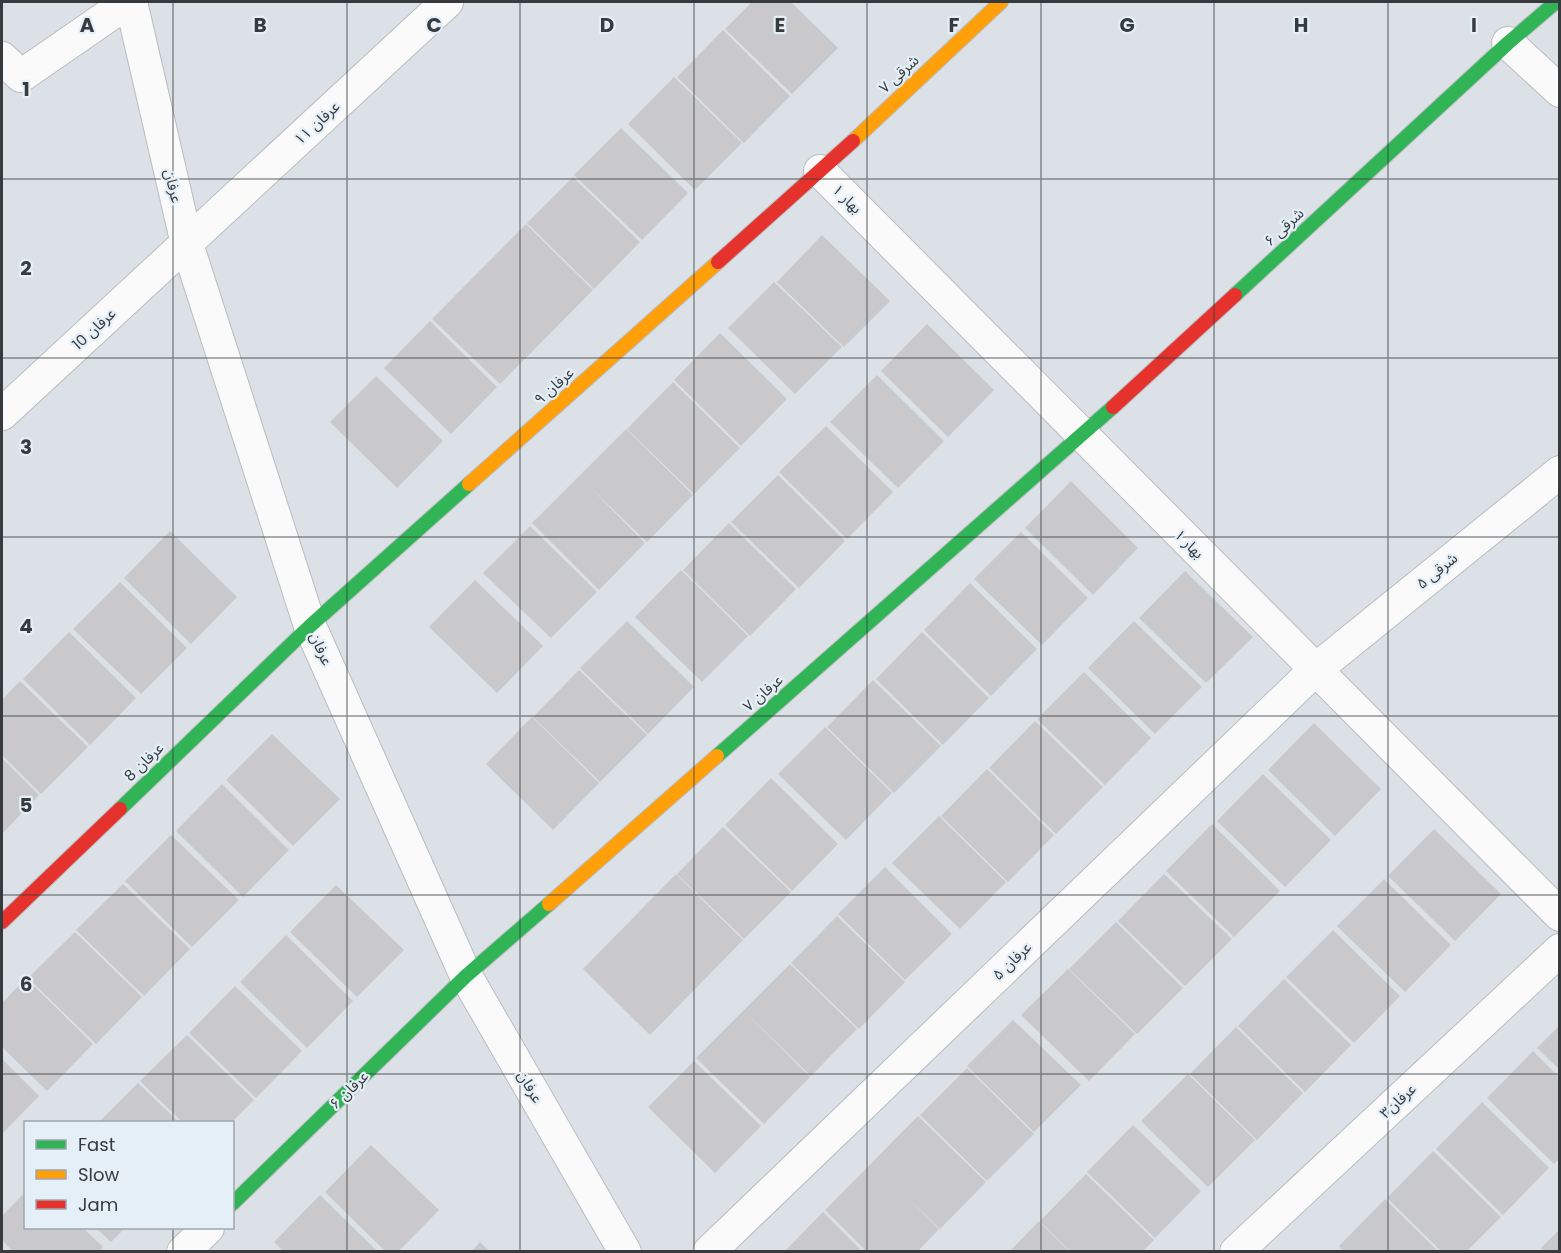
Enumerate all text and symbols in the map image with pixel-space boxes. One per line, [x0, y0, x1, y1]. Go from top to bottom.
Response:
text: A [80, 11, 95, 39]
text: B [253, 11, 267, 39]
text: C [426, 11, 442, 39]
text: D [600, 11, 614, 39]
text: E [775, 11, 785, 39]
text: F [949, 11, 960, 39]
text: G [1119, 11, 1135, 39]
text: H [1294, 11, 1308, 39]
text: I [1471, 11, 1477, 39]
street label: شرقی ۷ [874, 50, 923, 98]
text: 1 [22, 75, 30, 103]
street label: عرفان ۱۱ [289, 96, 344, 149]
street label: عرفان [159, 167, 188, 205]
street label: بهار ۱ [828, 179, 867, 218]
street label: شرقی ۶ [1259, 203, 1308, 251]
text: 2 [20, 254, 32, 282]
street label: عرفان 10 [67, 303, 120, 354]
street label: عرفان ۹ [529, 362, 578, 409]
text: 3 [20, 433, 32, 461]
street label: بهار ۱ [1170, 524, 1209, 563]
street label: شرقی ۵ [1412, 547, 1462, 594]
text: 4 [19, 612, 33, 640]
street label: عرفان [305, 629, 338, 669]
street label: عرفان ۷ [738, 669, 788, 716]
street label: عرفان 8 [119, 737, 168, 786]
text: 5 [20, 791, 33, 819]
street label: عرفان ۵ [987, 936, 1036, 985]
text: 6 [20, 970, 32, 998]
street label: عرفان ۶ [324, 1065, 373, 1114]
street label: عرفان [513, 1067, 548, 1107]
street label: عرفان۳ [1375, 1078, 1421, 1123]
legend [24, 1121, 234, 1229]
text: Fast [78, 1132, 115, 1157]
text: Slow [78, 1162, 120, 1187]
text: Jam [78, 1192, 118, 1217]

